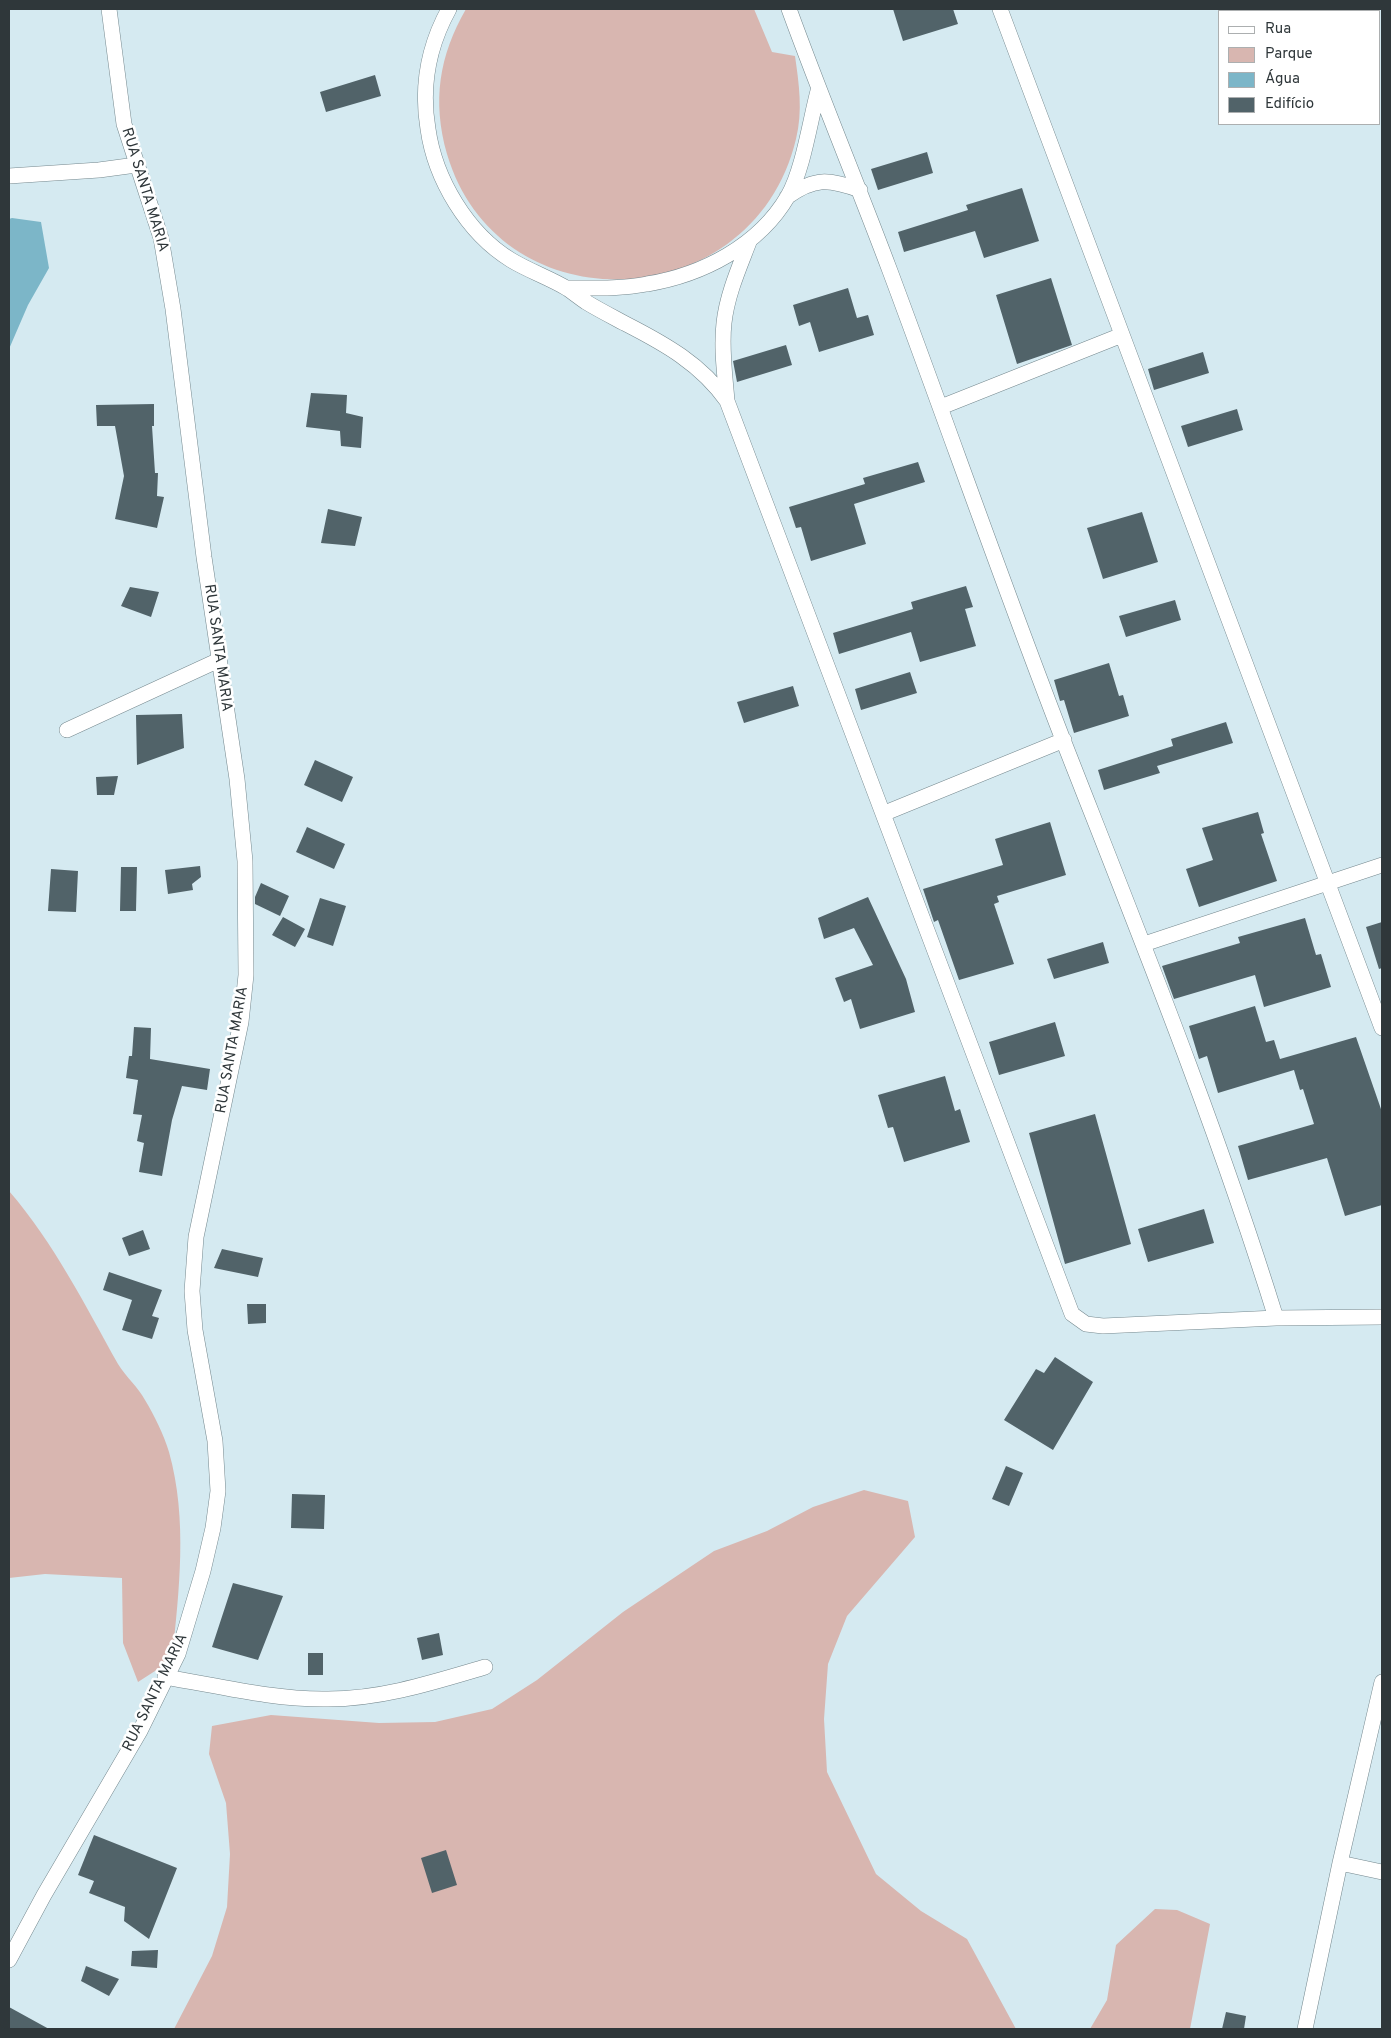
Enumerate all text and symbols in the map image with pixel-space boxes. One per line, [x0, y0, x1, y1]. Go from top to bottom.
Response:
legend [1218, 10, 1381, 125]
text: Rua [1265, 20, 1291, 39]
text: Parque [1265, 45, 1313, 64]
text: Água [1265, 70, 1300, 89]
text: Edifício [1265, 95, 1314, 114]
street label: RUA SANTA MARIA [117, 126, 171, 254]
street label: RUA SANTA MARIA [199, 583, 235, 713]
street label: RUA SANTA MARIA [213, 985, 253, 1115]
street label: RUA SANTA MARIA [120, 1631, 192, 1755]

